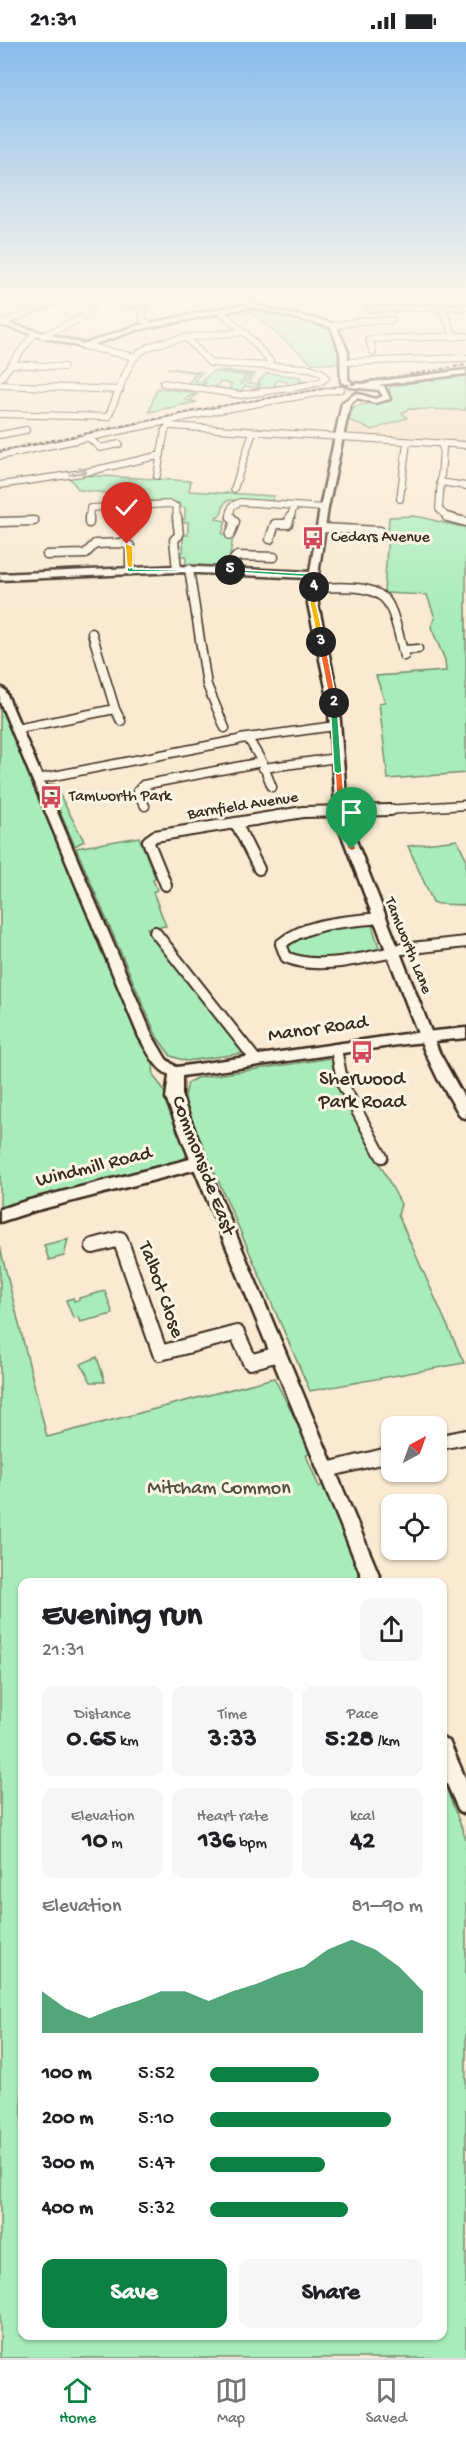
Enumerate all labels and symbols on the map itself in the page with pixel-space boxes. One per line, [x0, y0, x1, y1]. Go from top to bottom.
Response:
one-way arrow [68, 467, 88, 478]
pin [101, 482, 152, 544]
bus stop icon: Cedars Avenue [300, 525, 326, 551]
place label: Cedars Avenue [331, 529, 430, 548]
pin: 5 [215, 555, 245, 585]
pin: 4 [299, 572, 329, 602]
pin: 3 [306, 627, 336, 657]
pin: 2 [319, 688, 349, 718]
bus stop icon: Tamworth Park [38, 784, 64, 810]
pin [326, 787, 377, 849]
place label: Tamworth Park [68, 788, 173, 807]
street label: Barnfield Avenue [185, 789, 300, 825]
street label: Tamworth Lane [379, 894, 435, 998]
street label: Manor Road [267, 1011, 372, 1048]
bus stop icon: Sherwood Park Road [349, 1039, 375, 1065]
place label: Sherwood Park Road [318, 1069, 408, 1115]
street label: Commonside East [165, 1093, 240, 1240]
street label: Windmill Road [34, 1142, 156, 1193]
street label: Talbot Close [132, 1238, 188, 1342]
north arrow [381, 1416, 447, 1482]
park label: Mitcham Common [147, 1478, 291, 1501]

